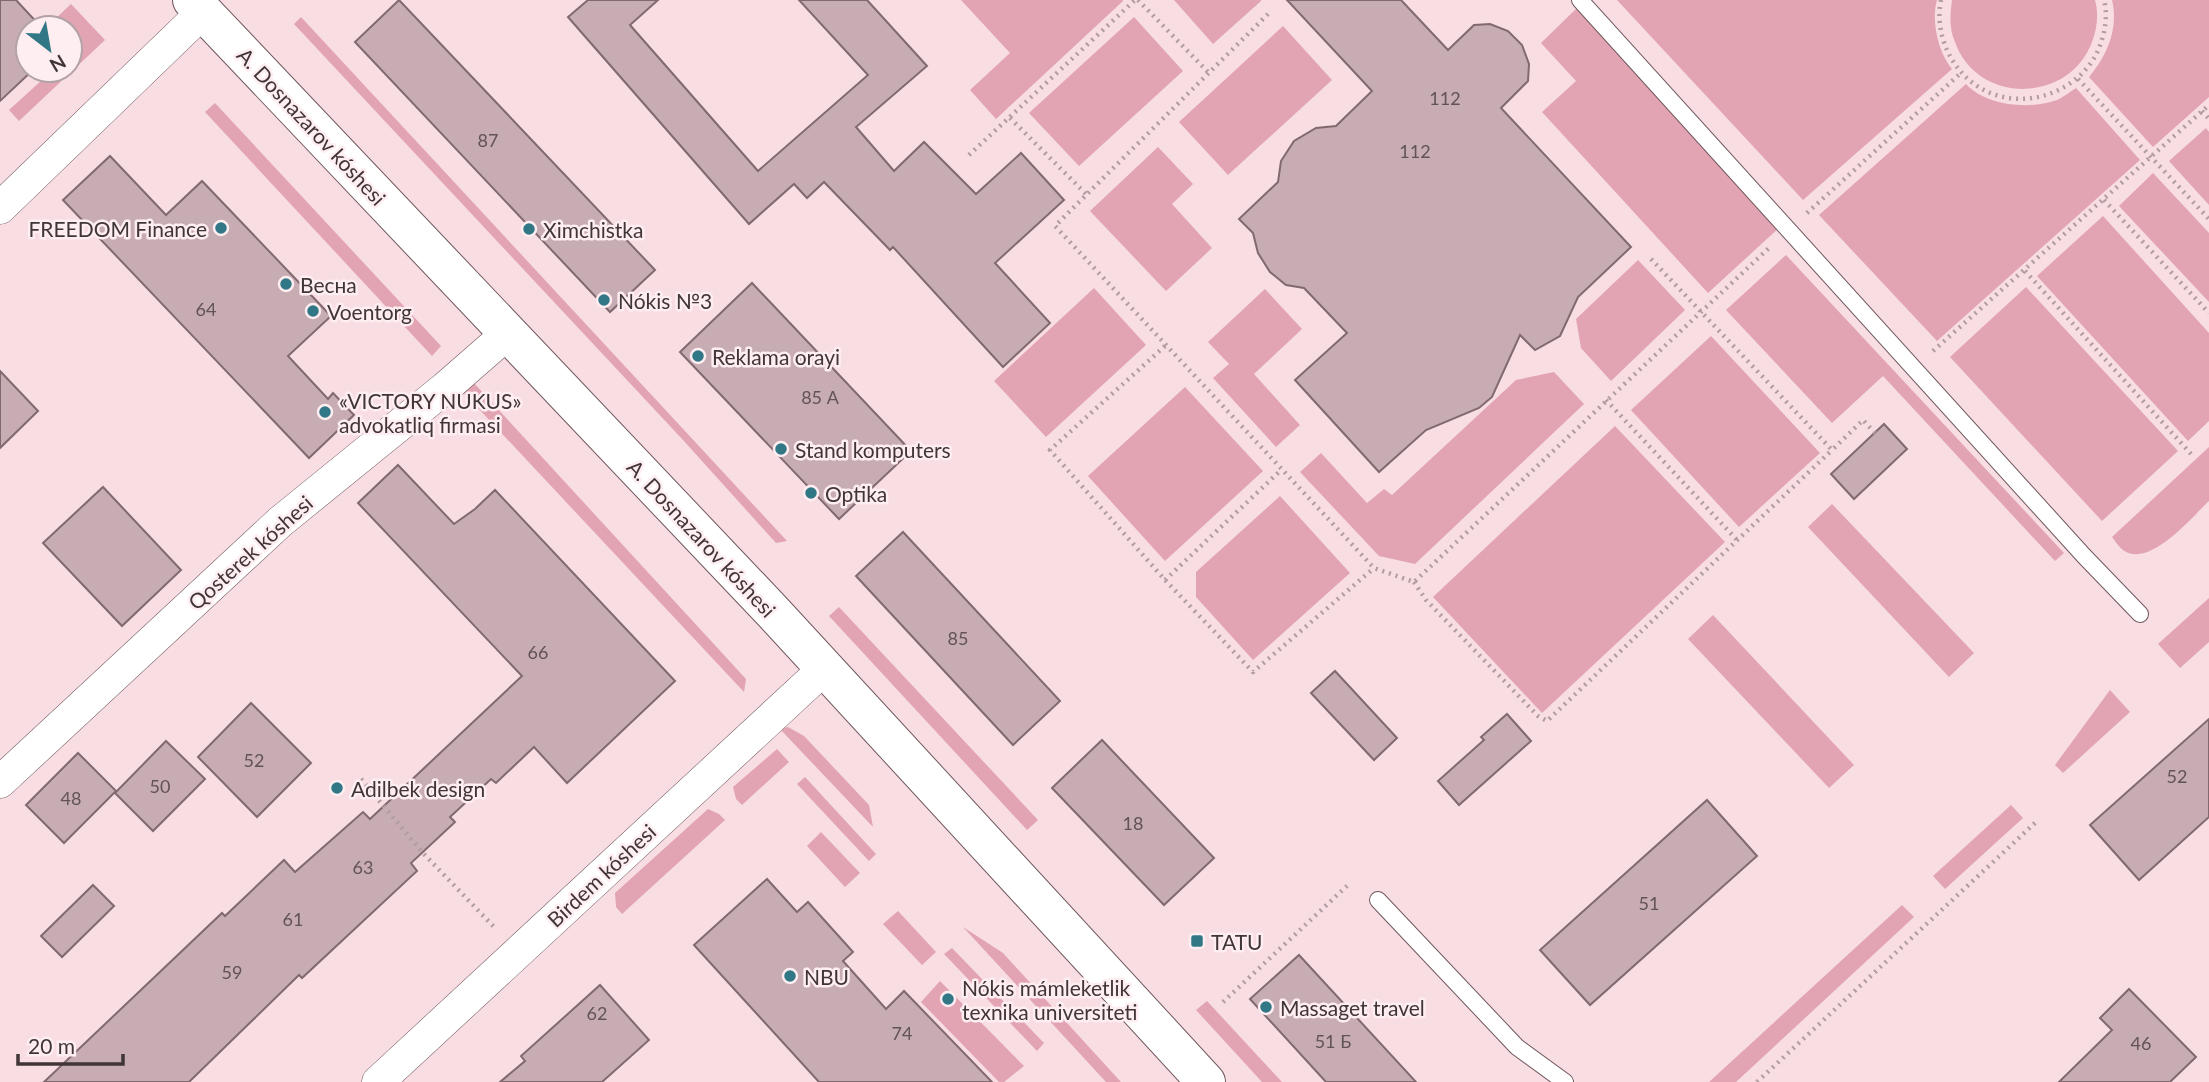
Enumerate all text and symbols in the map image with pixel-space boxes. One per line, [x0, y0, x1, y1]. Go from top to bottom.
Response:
north arrow [14, 14, 84, 84]
street label: A. Dosnazarov kóshesi [233, 42, 391, 210]
text: N [46, 50, 70, 78]
house number: 112 [1429, 87, 1461, 109]
house number: 87 [478, 129, 498, 151]
house number: 112 [1399, 140, 1431, 162]
place label: FREEDOM Finance [28, 216, 207, 241]
place label: Ximchistka [543, 217, 643, 242]
marker: FREEDOM Finance [213, 220, 229, 236]
marker: Ximchistka [521, 221, 537, 237]
place label: Весна [300, 272, 357, 297]
marker: Весна [278, 276, 294, 292]
place label: Nókis №3 [618, 288, 712, 313]
marker: Nókis №3 [596, 292, 612, 308]
house number: 64 [196, 298, 216, 320]
place label: Voentorg [327, 299, 412, 324]
marker: Voentorg [305, 303, 321, 319]
place label: Reklama orayi [712, 344, 840, 369]
marker: Reklama orayi [690, 348, 706, 364]
house number: 85 А [801, 386, 840, 408]
place label: «VICTORY NUKUS» advokatliq firmasi [339, 388, 521, 437]
marker: «VICTORY NUKUS» advokatliq firmasi [317, 404, 333, 420]
place label: Stand komputers [795, 437, 951, 462]
marker: Stand komputers [773, 441, 789, 457]
street label: A. Dosnazarov kóshesi [623, 454, 781, 622]
place label: Optika [825, 481, 887, 506]
marker: Optika [803, 485, 819, 501]
street label: Qosterek kóshesi [183, 490, 317, 614]
house number: 85 [948, 627, 968, 649]
house number: 66 [528, 641, 548, 663]
house number: 52 [244, 749, 264, 771]
house number: 52 [2167, 765, 2187, 787]
house number: 50 [150, 775, 170, 797]
place label: Adilbek design [351, 776, 485, 801]
marker: Adilbek design [329, 780, 345, 796]
house number: 48 [61, 787, 81, 809]
house number: 18 [1123, 812, 1143, 834]
street label: Birdem kóshesi [542, 818, 660, 932]
house number: 63 [353, 856, 373, 878]
house number: 51 [1639, 892, 1659, 914]
house number: 61 [283, 908, 303, 930]
place label: TATU [1211, 929, 1263, 954]
marker: TATU [1189, 933, 1205, 949]
house number: 59 [222, 961, 242, 983]
place label: NBU [804, 964, 849, 989]
marker: NBU [782, 968, 798, 984]
place label: Nókis mámleketlik texnika universiteti [962, 975, 1137, 1024]
marker: Nókis mámleketlik texnika universiteti [940, 991, 956, 1007]
place label: Massaget travel [1280, 995, 1425, 1020]
marker: Massaget travel [1258, 999, 1274, 1015]
house number: 62 [587, 1002, 607, 1024]
house number: 74 [892, 1022, 912, 1044]
scale bar [18, 1023, 122, 1066]
house number: 51 Б [1315, 1030, 1351, 1052]
house number: 46 [2131, 1032, 2151, 1054]
text: 20 m [28, 1033, 75, 1058]

